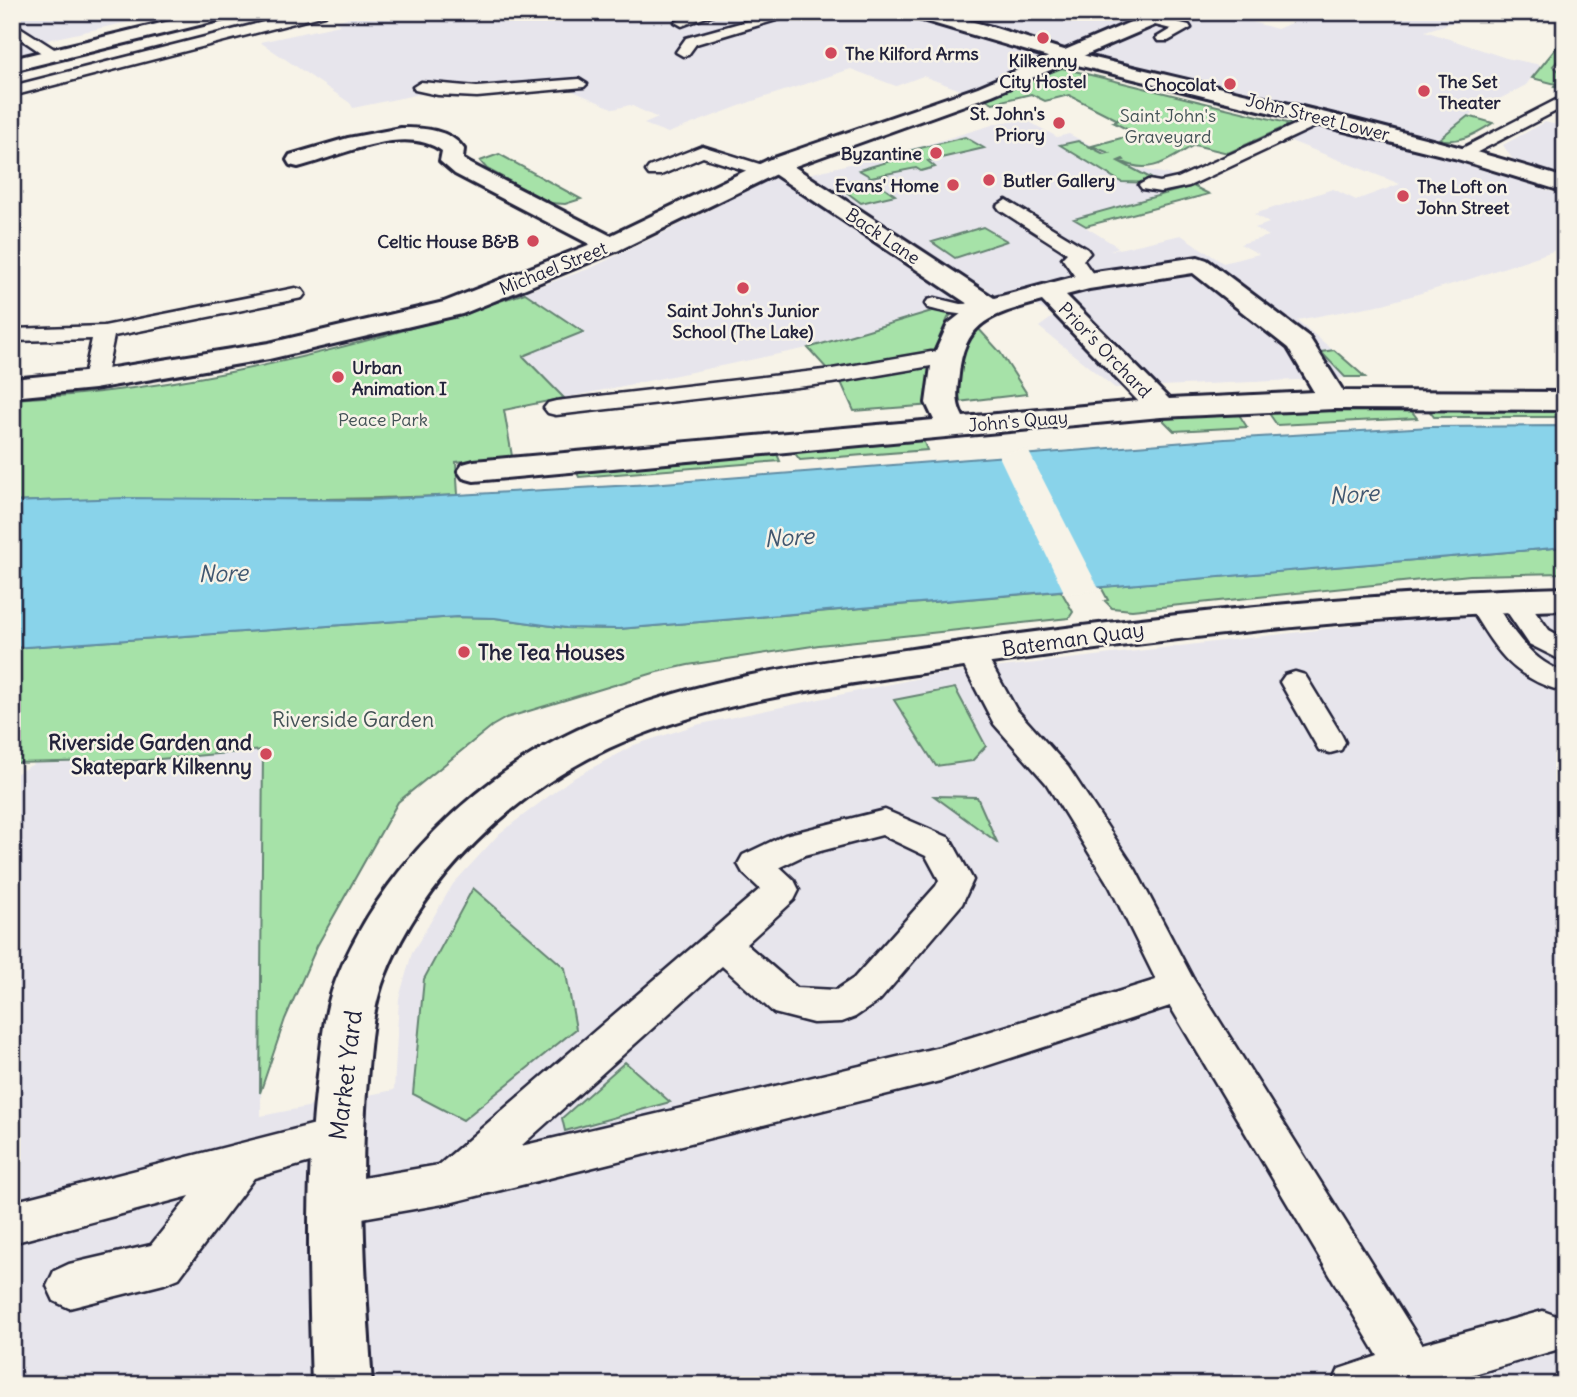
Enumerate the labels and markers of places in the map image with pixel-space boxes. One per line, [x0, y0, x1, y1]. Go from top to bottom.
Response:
marker: Kilkenny City Hostel [1035, 30, 1051, 46]
place label: The Kilford Arms [845, 42, 979, 65]
marker: The Kilford Arms [823, 45, 839, 61]
place label: Kilkenny City Hostel [999, 49, 1087, 93]
place label: The Set Theater [1438, 70, 1501, 114]
place label: Chocolat [1144, 73, 1217, 96]
marker: Chocolat [1222, 76, 1238, 92]
marker: The Set Theater [1416, 83, 1432, 99]
place label: St. John's Priory [970, 102, 1045, 146]
marker: St. John's Priory [1051, 115, 1067, 131]
place label: Byzantine [841, 142, 922, 165]
marker: Byzantine [928, 145, 944, 161]
place label: Butler Gallery [1003, 169, 1115, 192]
marker: Butler Gallery [981, 172, 997, 188]
place label: Evans' Home [835, 174, 939, 197]
place label: The Loft on John Street [1417, 175, 1510, 219]
marker: Evans' Home [945, 177, 961, 193]
marker: The Loft on John Street [1395, 188, 1411, 204]
place label: Celtic House B&B [377, 230, 519, 253]
marker: Celtic House B&B [525, 233, 541, 249]
marker: Saint John's Junior School (The Lake) [735, 280, 751, 296]
place label: Saint John's Junior School (The Lake) [667, 299, 820, 343]
place label: Urban Animation I [352, 356, 447, 400]
marker: Urban Animation I [330, 369, 346, 385]
place label: The Tea Houses [478, 639, 625, 666]
marker: The Tea Houses [456, 644, 472, 660]
place label: Riverside Garden and Skatepark Kilkenny [48, 729, 253, 780]
marker: Riverside Garden and Skatepark Kilkenny [258, 746, 274, 762]

